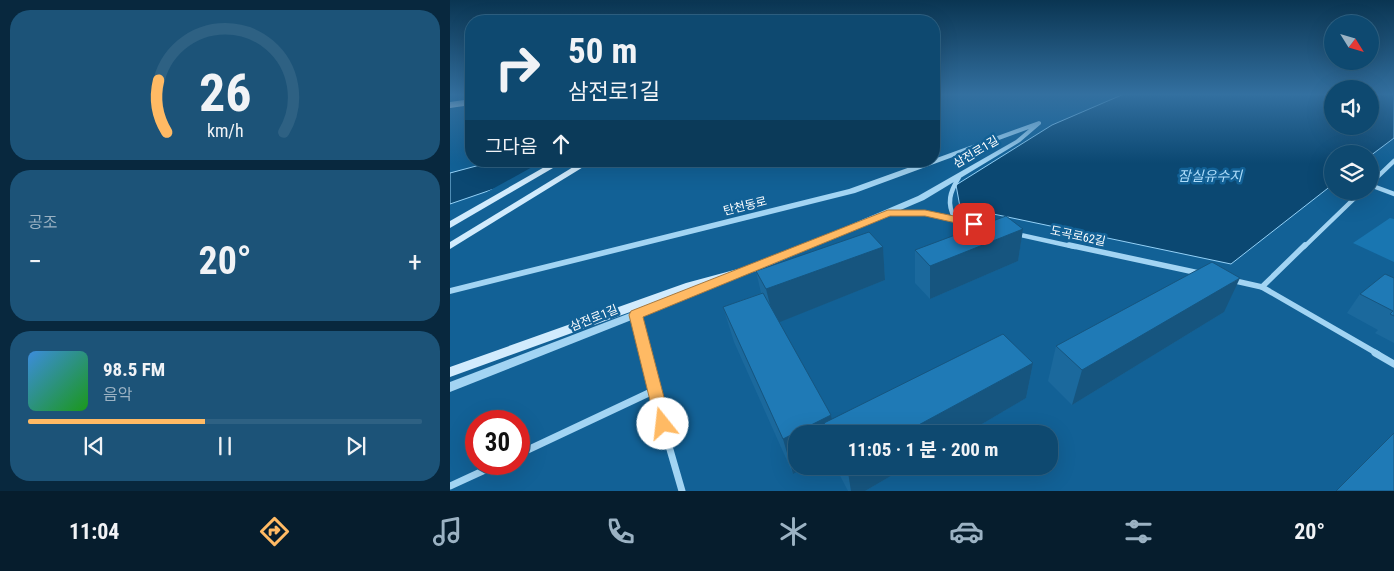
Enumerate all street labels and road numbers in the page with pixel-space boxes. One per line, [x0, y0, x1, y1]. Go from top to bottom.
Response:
street label: 삼전로1길 [951, 133, 1001, 171]
street label: 탄천동로 [722, 194, 768, 218]
street label: 도곡로62길 [1049, 223, 1107, 249]
street label: 삼전로1길 [568, 302, 620, 334]

